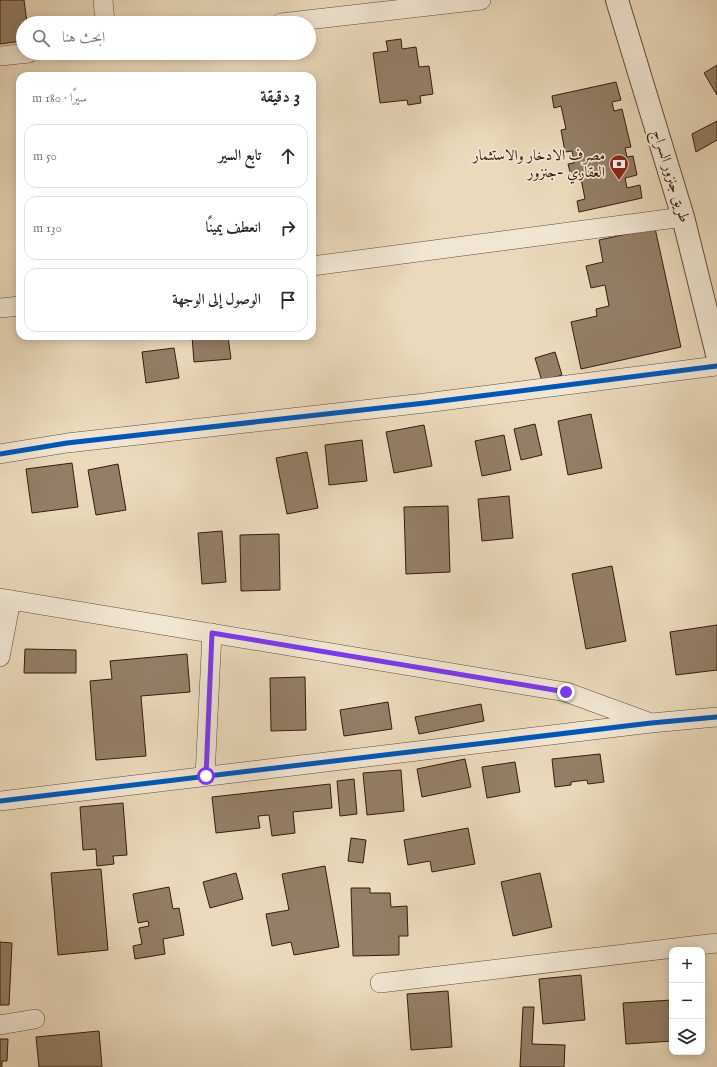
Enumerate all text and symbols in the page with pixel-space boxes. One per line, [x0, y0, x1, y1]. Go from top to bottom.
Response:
search box [16, 16, 316, 60]
icon: search [30, 27, 52, 49]
text: ابحث هنا [62, 28, 105, 47]
text: 3 دقيقة [260, 87, 300, 108]
text: سيرًا · 180 m [32, 90, 87, 107]
street label: طريق جنزور السراج [645, 127, 694, 226]
icon: ahead [277, 145, 299, 167]
text: تابع السير [219, 146, 261, 165]
place label: مصرف الادخار والاستثمار العقاري -جنزور [471, 146, 605, 184]
text: 50 m [33, 148, 57, 165]
bank icon: مصرف الادخار والاستثمار العقاري -جنزور [608, 153, 630, 181]
icon: right [277, 217, 299, 239]
text: انعطف يمينًا [205, 218, 261, 237]
text: 130 m [33, 220, 62, 237]
icon: arrive [277, 289, 299, 311]
text: الوصول إلى الوجهة [172, 290, 261, 309]
route end [557, 683, 575, 701]
route start [197, 767, 215, 785]
map controls [669, 947, 705, 1055]
button: + [669, 947, 705, 983]
button: − [669, 983, 705, 1019]
button: layers [669, 1019, 705, 1055]

